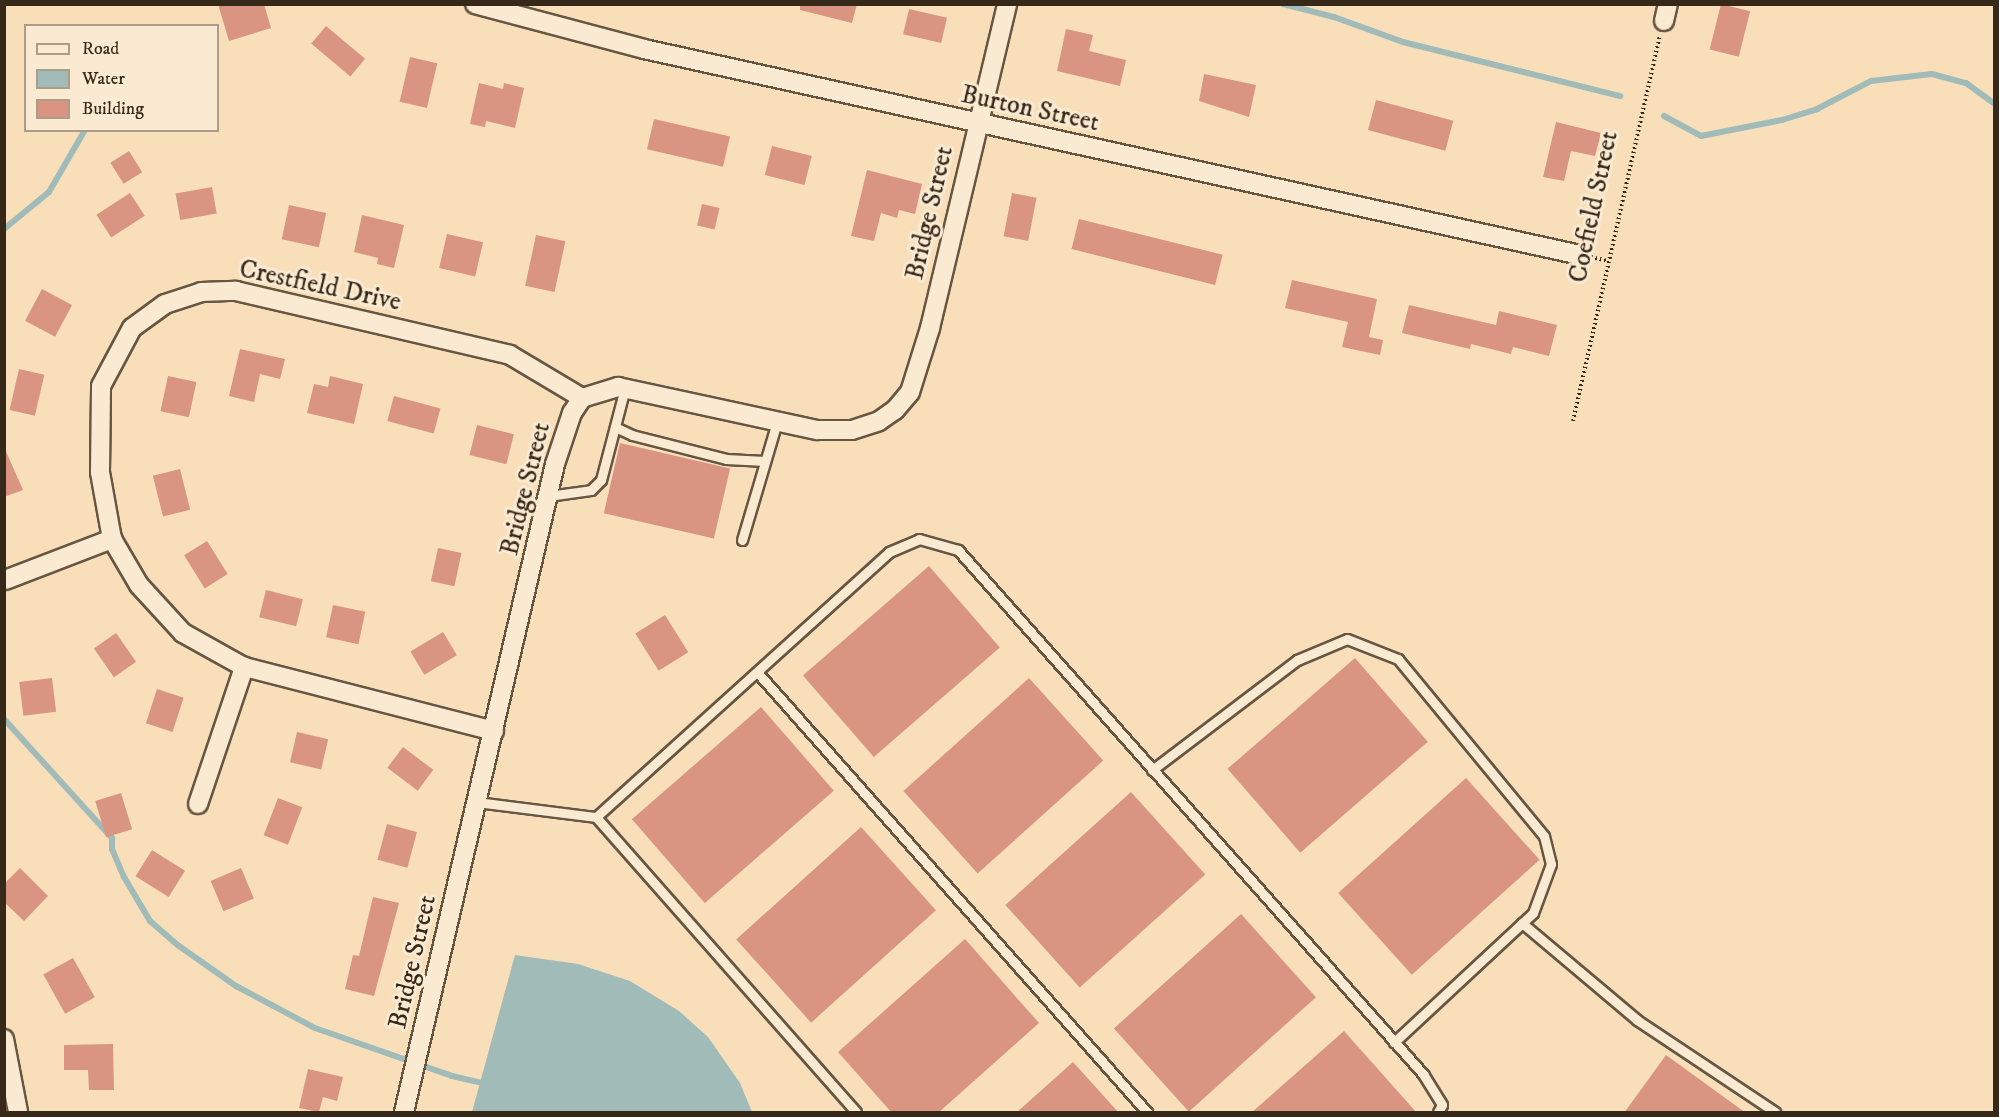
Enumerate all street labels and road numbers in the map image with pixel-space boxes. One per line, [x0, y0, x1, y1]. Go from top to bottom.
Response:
street label: Burton Street [958, 79, 1102, 139]
street label: Coefield Street [1563, 128, 1625, 286]
street label: Bridge Street [899, 143, 961, 283]
street label: Crestfield Drive [236, 254, 404, 318]
street label: Bridge Street [494, 419, 558, 559]
street label: Bridge Street [382, 892, 444, 1032]

